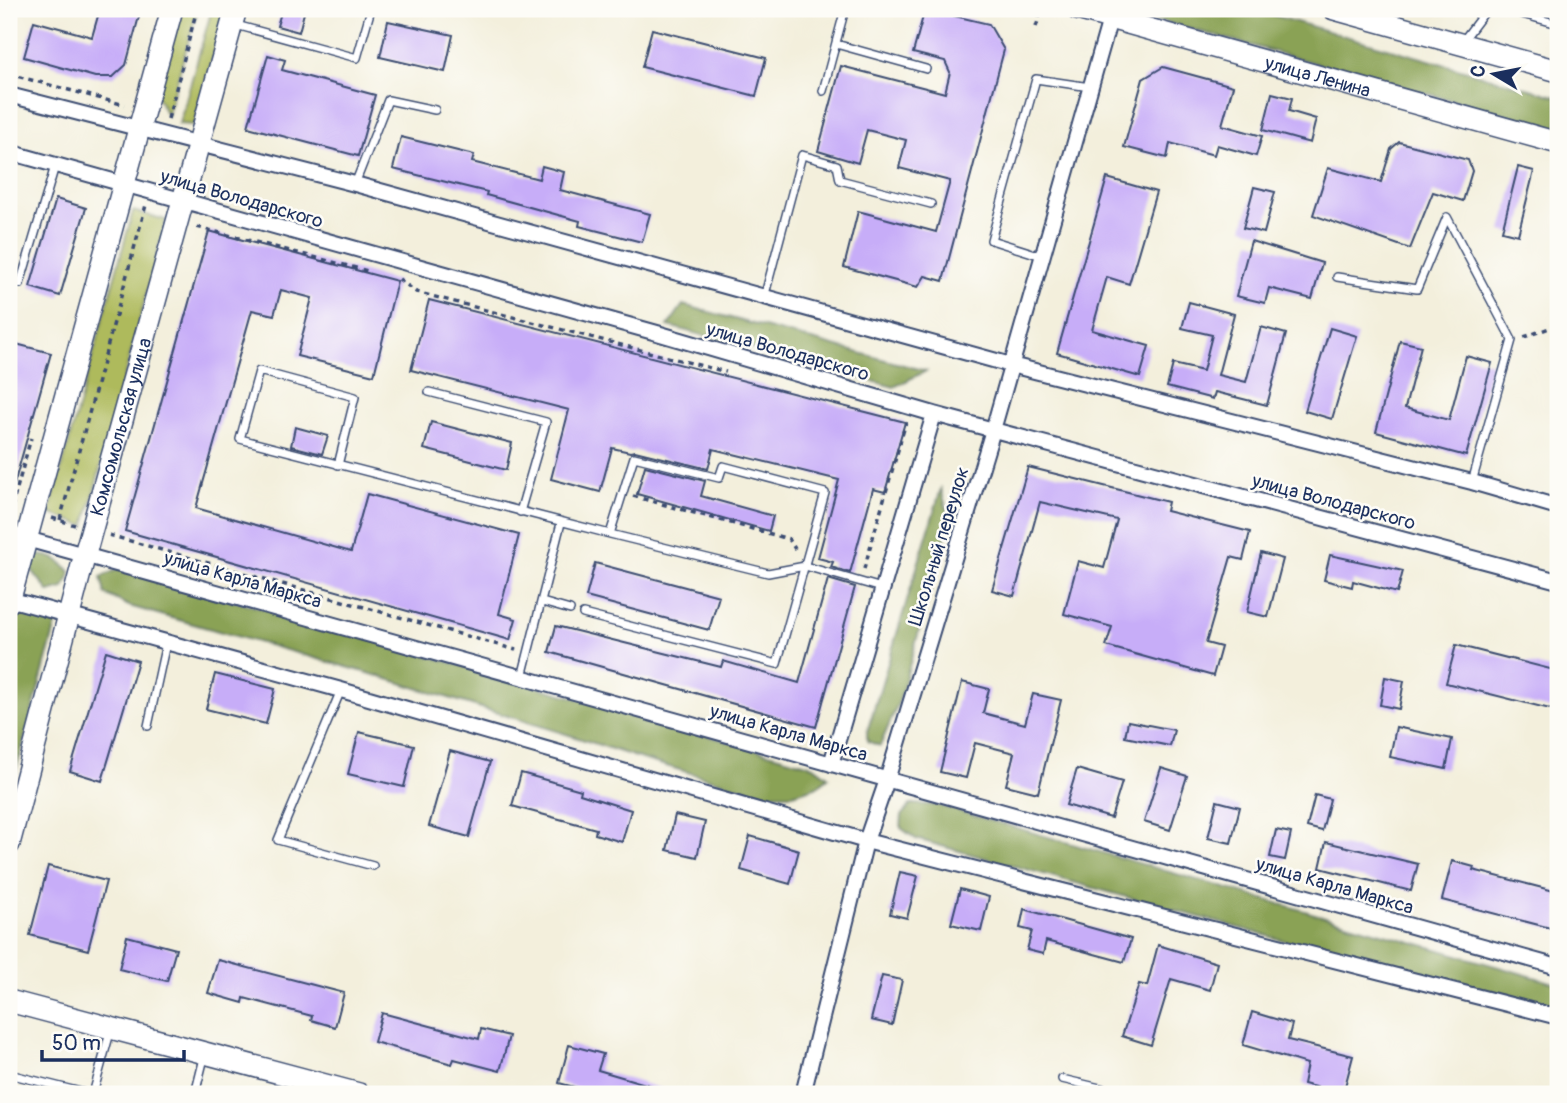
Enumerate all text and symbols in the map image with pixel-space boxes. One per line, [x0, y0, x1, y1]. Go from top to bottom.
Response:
north arrow [1458, 38, 1528, 108]
street label: улица Ленина [1261, 51, 1373, 103]
text: С [1465, 63, 1491, 79]
street label: улица Володарского [157, 164, 326, 234]
street label: улица Володарского [703, 317, 872, 387]
street label: Комсомольская улица [85, 335, 157, 519]
street label: Школьный переулок [903, 464, 975, 629]
street label: улица Володарского [1248, 468, 1418, 535]
street label: улица Карла Маркса [160, 546, 324, 614]
street label: улица Карла Маркса [706, 699, 870, 767]
street label: улица Карла Маркса [1252, 852, 1416, 920]
scale bar [42, 1019, 184, 1063]
text: 50 m [52, 1030, 101, 1057]

